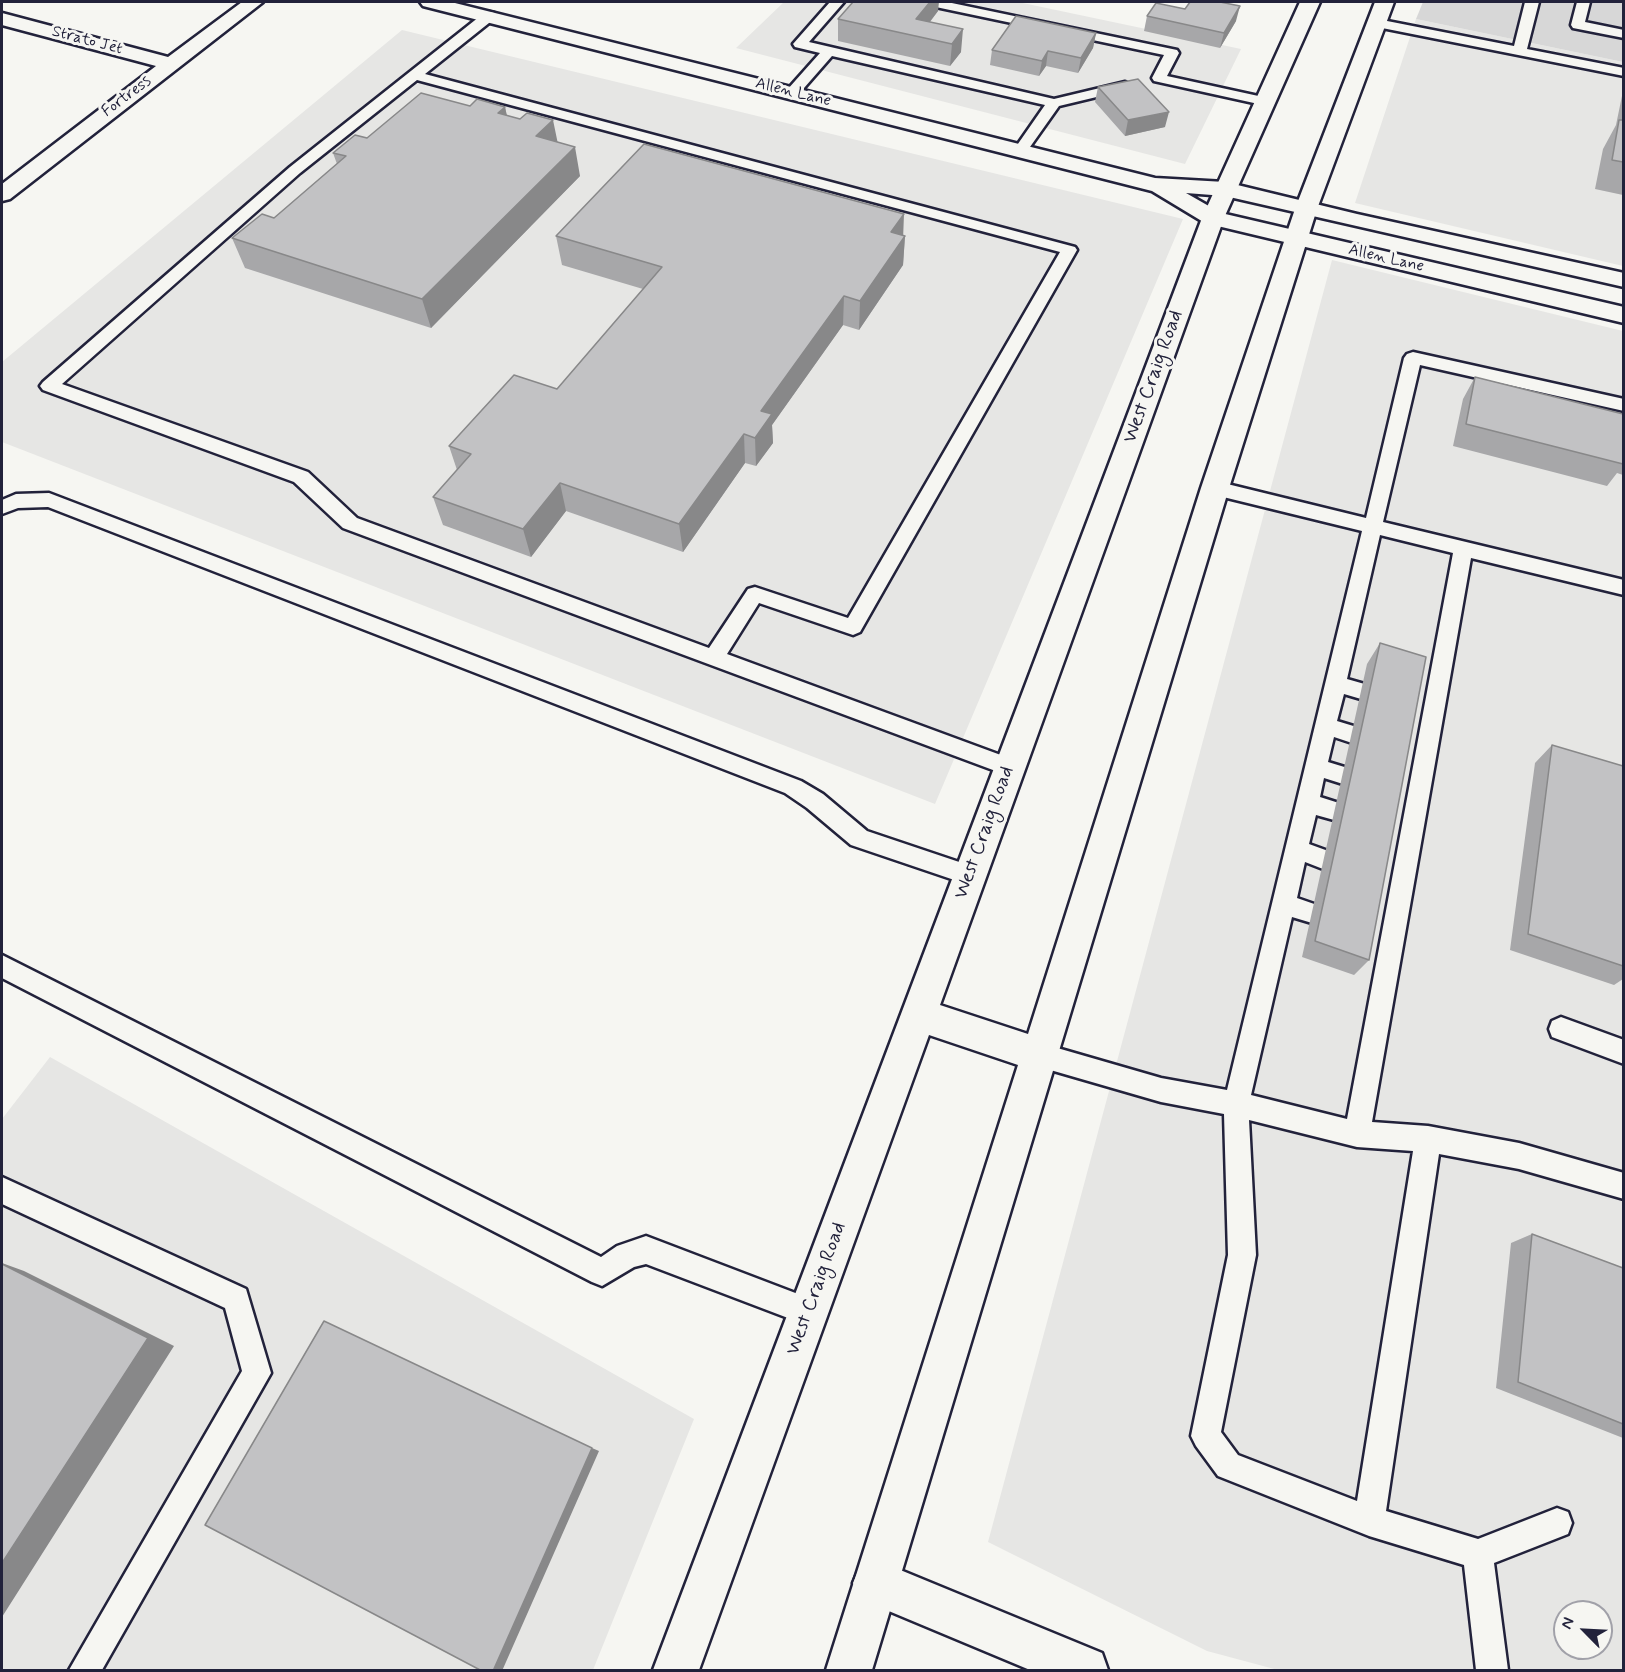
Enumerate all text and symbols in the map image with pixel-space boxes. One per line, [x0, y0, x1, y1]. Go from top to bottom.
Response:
street label: Strato Jet [50, 22, 124, 60]
street label: Fortress [98, 72, 156, 122]
street label: Allen Lane [753, 74, 833, 112]
street label: Allen Lane [1346, 241, 1426, 277]
street label: West Craig Road [1119, 307, 1189, 447]
street label: West Craig Road [950, 763, 1020, 903]
street label: West Craig Road [782, 1219, 852, 1359]
north arrow [1553, 1600, 1613, 1660]
text: N [1556, 1614, 1580, 1632]

